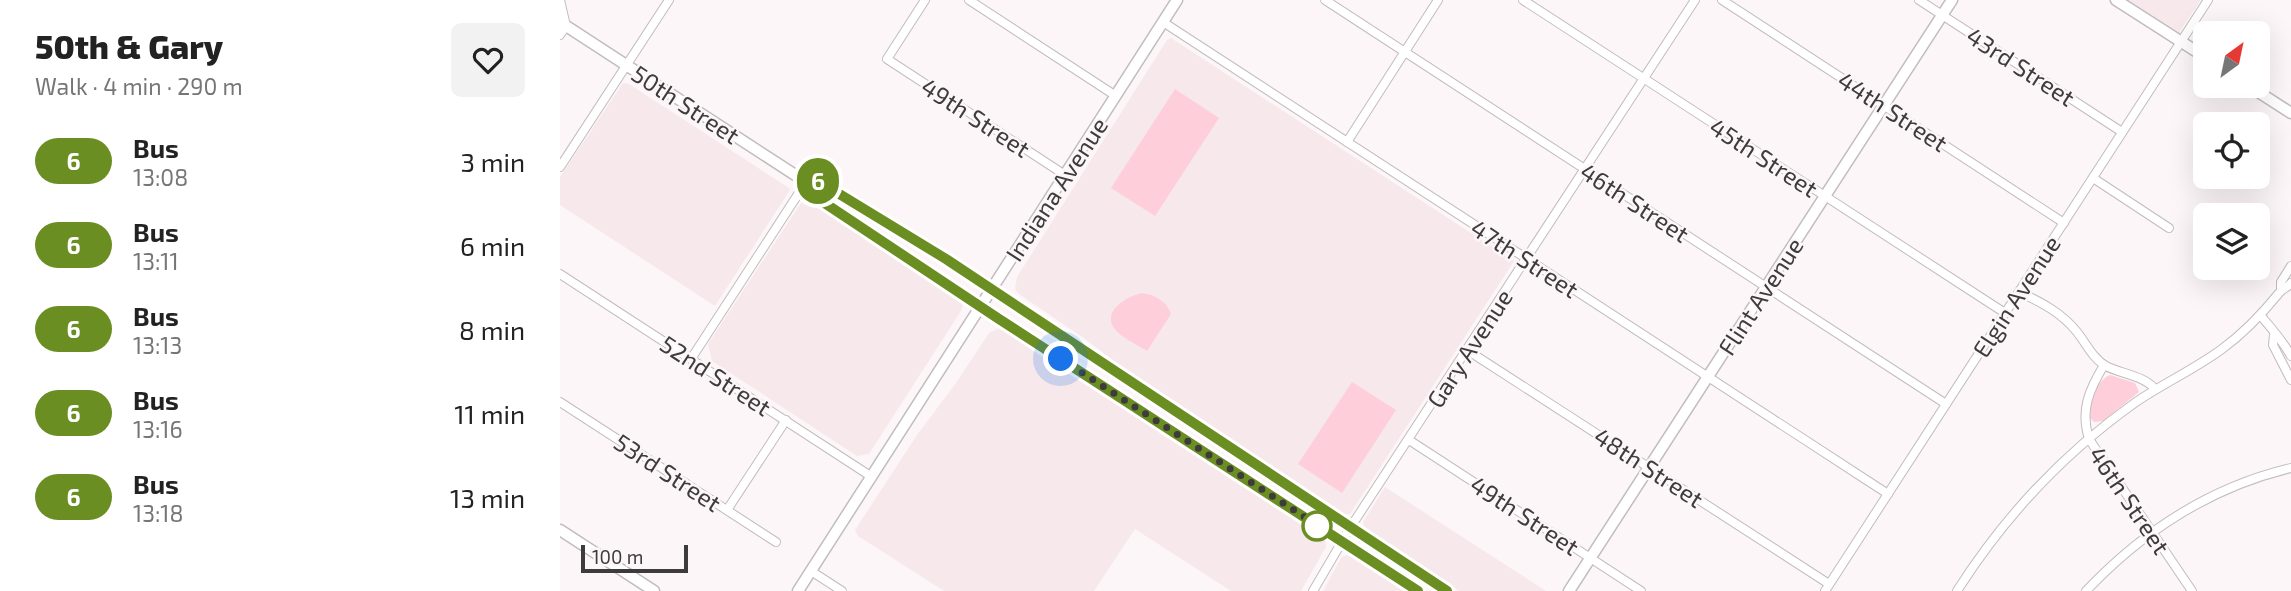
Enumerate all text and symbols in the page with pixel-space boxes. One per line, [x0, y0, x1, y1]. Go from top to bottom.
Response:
street label: 43rd Street [1961, 20, 2081, 112]
north arrow [2193, 21, 2270, 98]
map controls [2193, 21, 2270, 280]
button: heart [451, 23, 525, 97]
text: 50th & Gary [35, 26, 223, 66]
street label: 50th Street [627, 58, 745, 150]
street label: 44th Street [1833, 65, 1953, 157]
street label: 49th Street [916, 71, 1036, 163]
text: Walk · 4 min · 290 m [35, 72, 243, 100]
street label: 45th Street [1705, 111, 1823, 203]
street label: Indiana Avenue [999, 112, 1113, 266]
button: locate [2193, 112, 2270, 189]
text: Bus [133, 132, 179, 163]
text: 6 [66, 146, 81, 175]
text: 3 min [460, 146, 525, 177]
street label: 46th Street [1575, 156, 1695, 248]
line badge: 6 [795, 158, 841, 204]
text: 13:08 [133, 163, 188, 191]
text: 6 [811, 166, 825, 195]
button: layers [2193, 203, 2270, 280]
street label: 47th Street [1466, 213, 1584, 303]
text: Bus [133, 216, 179, 247]
text: 6 [66, 230, 81, 259]
text: 6 min [460, 230, 525, 261]
street label: Elgin Avenue [1966, 230, 2066, 362]
street label: Flint Avenue [1711, 232, 1809, 360]
text: 13:11 [133, 247, 179, 275]
street label: Gary Avenue [1420, 283, 1518, 413]
text: Bus [133, 300, 179, 331]
text: 6 [66, 314, 81, 343]
text: 8 min [459, 314, 525, 345]
street label: 52nd Street [655, 328, 777, 422]
text: 13:13 [133, 331, 182, 359]
your location [1043, 341, 1078, 376]
text: Bus [133, 384, 179, 415]
text: 6 [66, 398, 81, 427]
text: 11 min [454, 398, 525, 429]
text: 13:16 [133, 415, 183, 443]
street label: 48th Street [1589, 421, 1709, 513]
street label: 53rd Street [609, 427, 727, 517]
street label: 46th Street [2083, 441, 2177, 559]
text: Bus [133, 468, 179, 499]
street label: 49th Street [1465, 469, 1585, 561]
text: 6 [66, 482, 81, 511]
text: 13 min [450, 482, 525, 513]
text: 13:18 [133, 499, 184, 527]
unlabelled marker [1302, 511, 1332, 541]
scale bar [581, 542, 688, 574]
text: 100 m [592, 545, 643, 568]

